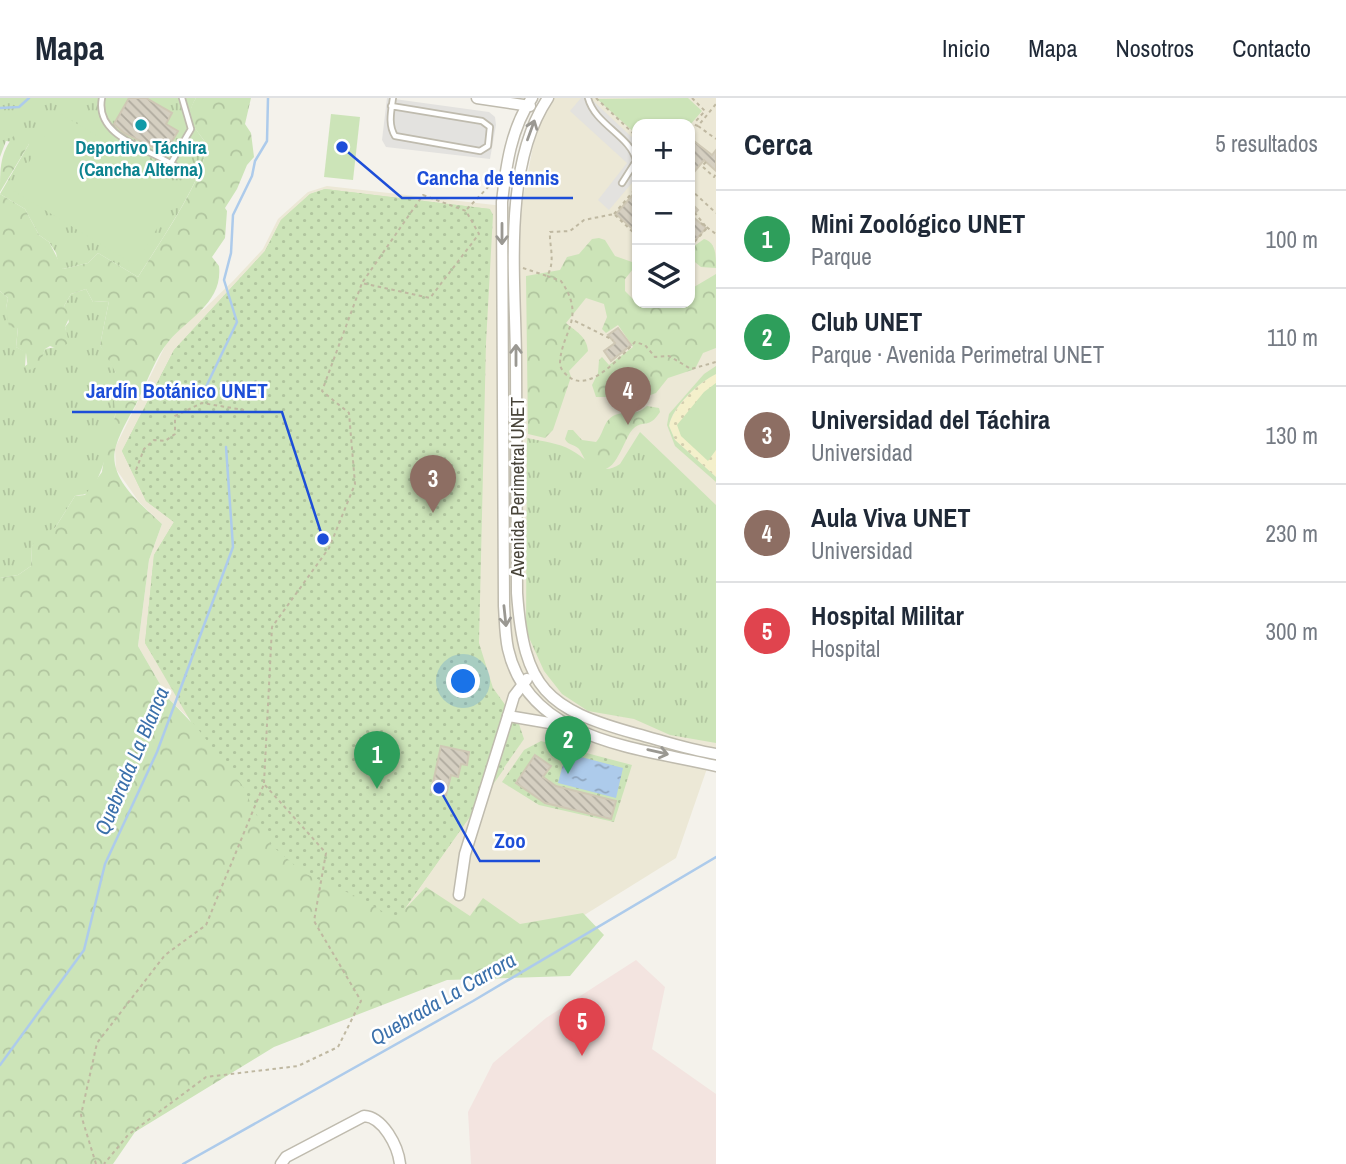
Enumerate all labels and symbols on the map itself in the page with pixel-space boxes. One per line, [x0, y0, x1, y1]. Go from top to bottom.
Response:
marker: Deportivo Táchira (Cancha Alterna) [133, 117, 149, 133]
one-way arrow [526, 119, 539, 141]
place label: Deportivo Táchira (Cancha Alterna) [75, 134, 207, 182]
callout: Cancha de tennis [402, 156, 573, 198]
text: Cancha de tennis [417, 163, 559, 192]
one-way arrow [495, 223, 509, 246]
one-way arrow [509, 344, 523, 367]
pin: 4 [605, 367, 651, 425]
callout: Jardín Botánico UNET [72, 370, 282, 412]
text: Jardín Botánico UNET [86, 376, 268, 405]
street label: Avenida Perimetral UNET [504, 397, 530, 578]
pin: 3 [410, 455, 456, 513]
one-way arrow [499, 604, 512, 626]
your location [446, 664, 480, 698]
water label: Quebrada La Blanca [87, 682, 176, 839]
pin: 2 [545, 716, 591, 774]
pin: 1 [354, 731, 400, 789]
one-way arrow [646, 746, 668, 759]
callout: Zoo [480, 819, 540, 861]
text: Zoo [494, 826, 526, 855]
water label: Quebrada La Carrora [365, 945, 521, 1052]
pin: 5 [559, 998, 605, 1056]

